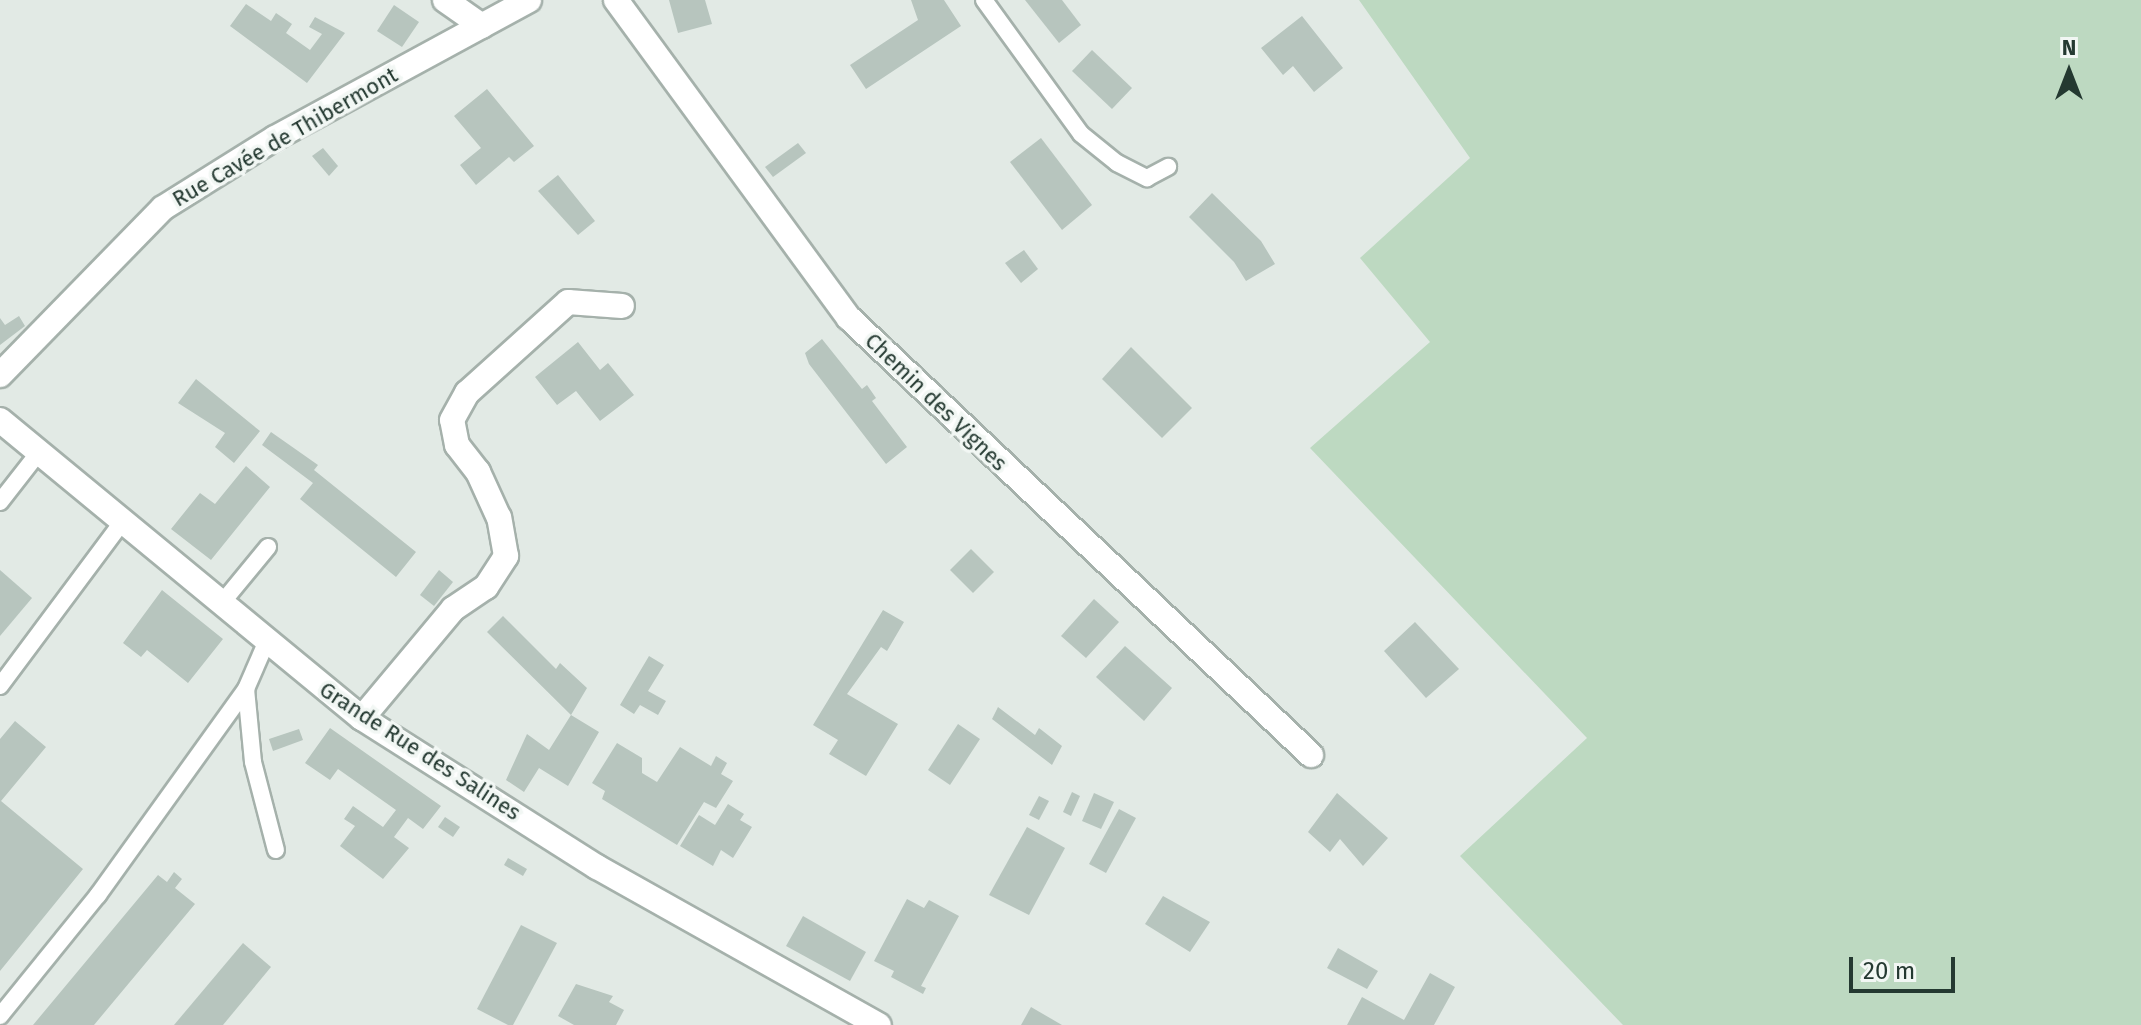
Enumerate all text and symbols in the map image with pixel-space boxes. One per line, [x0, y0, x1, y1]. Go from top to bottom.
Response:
north arrow [2029, 32, 2109, 112]
text: N [2062, 34, 2076, 61]
street label: Rue Cavée de Thibermont [168, 62, 402, 212]
street label: Chemin des Vignes [860, 328, 1012, 476]
street label: Grande Rue des Salines [315, 676, 525, 826]
scale bar [1853, 941, 1959, 991]
text: 20 m [1863, 957, 1915, 985]

